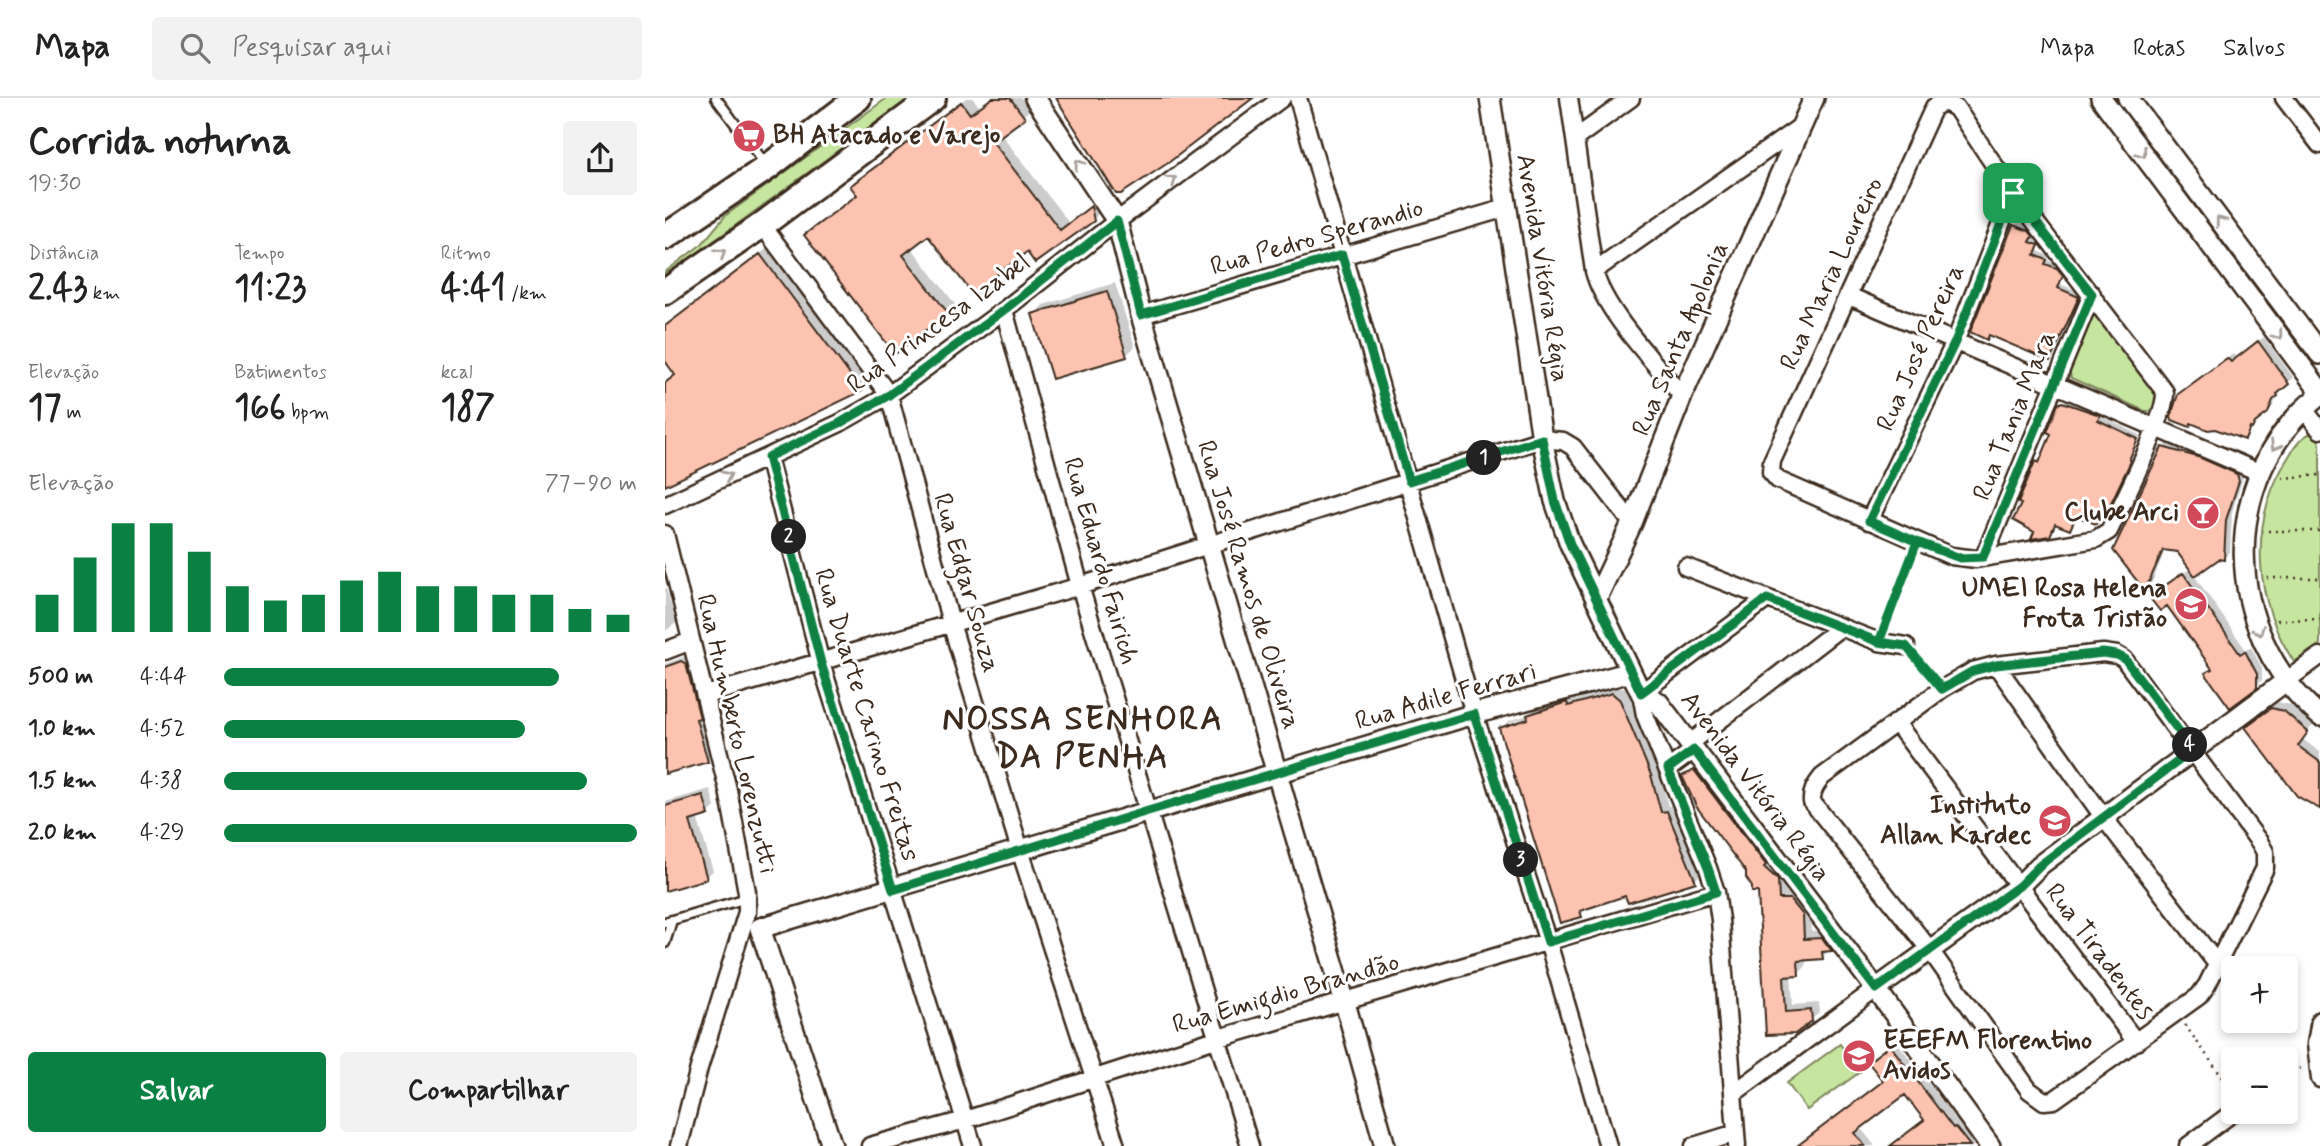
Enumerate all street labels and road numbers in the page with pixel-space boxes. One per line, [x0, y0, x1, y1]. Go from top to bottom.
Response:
street label: Avenida Vitória Régia [1507, 152, 1577, 384]
street label: Rua Maria Loureiro [1772, 172, 1892, 376]
street label: Rua Pedro Sperandio [1207, 191, 1427, 285]
street label: Rua Santa Apolonia [1625, 237, 1740, 443]
street label: Rua Princesa Izabel [840, 246, 1038, 402]
street label: Rua José Pereira [1869, 259, 1973, 437]
street label: Rua Tania Mara [1966, 326, 2064, 506]
street label: Rua José Ramos de Oliveira [1188, 437, 1308, 733]
street label: Rua Eduardo Fairich [1054, 454, 1146, 668]
street label: Rua Edgar Souza [921, 489, 1008, 677]
street label: Rua Duarte Carino Freitas [805, 565, 927, 865]
street label: Rua Humberto Lorenzutti [687, 591, 785, 877]
street label: Rua Adile Ferrari [1351, 655, 1541, 739]
street label: Avenida Vitória Régia [1672, 685, 1838, 889]
street label: Rua Tiradentes [2037, 877, 2161, 1027]
street label: Rua Emigdio Brandão [1169, 945, 1404, 1046]

